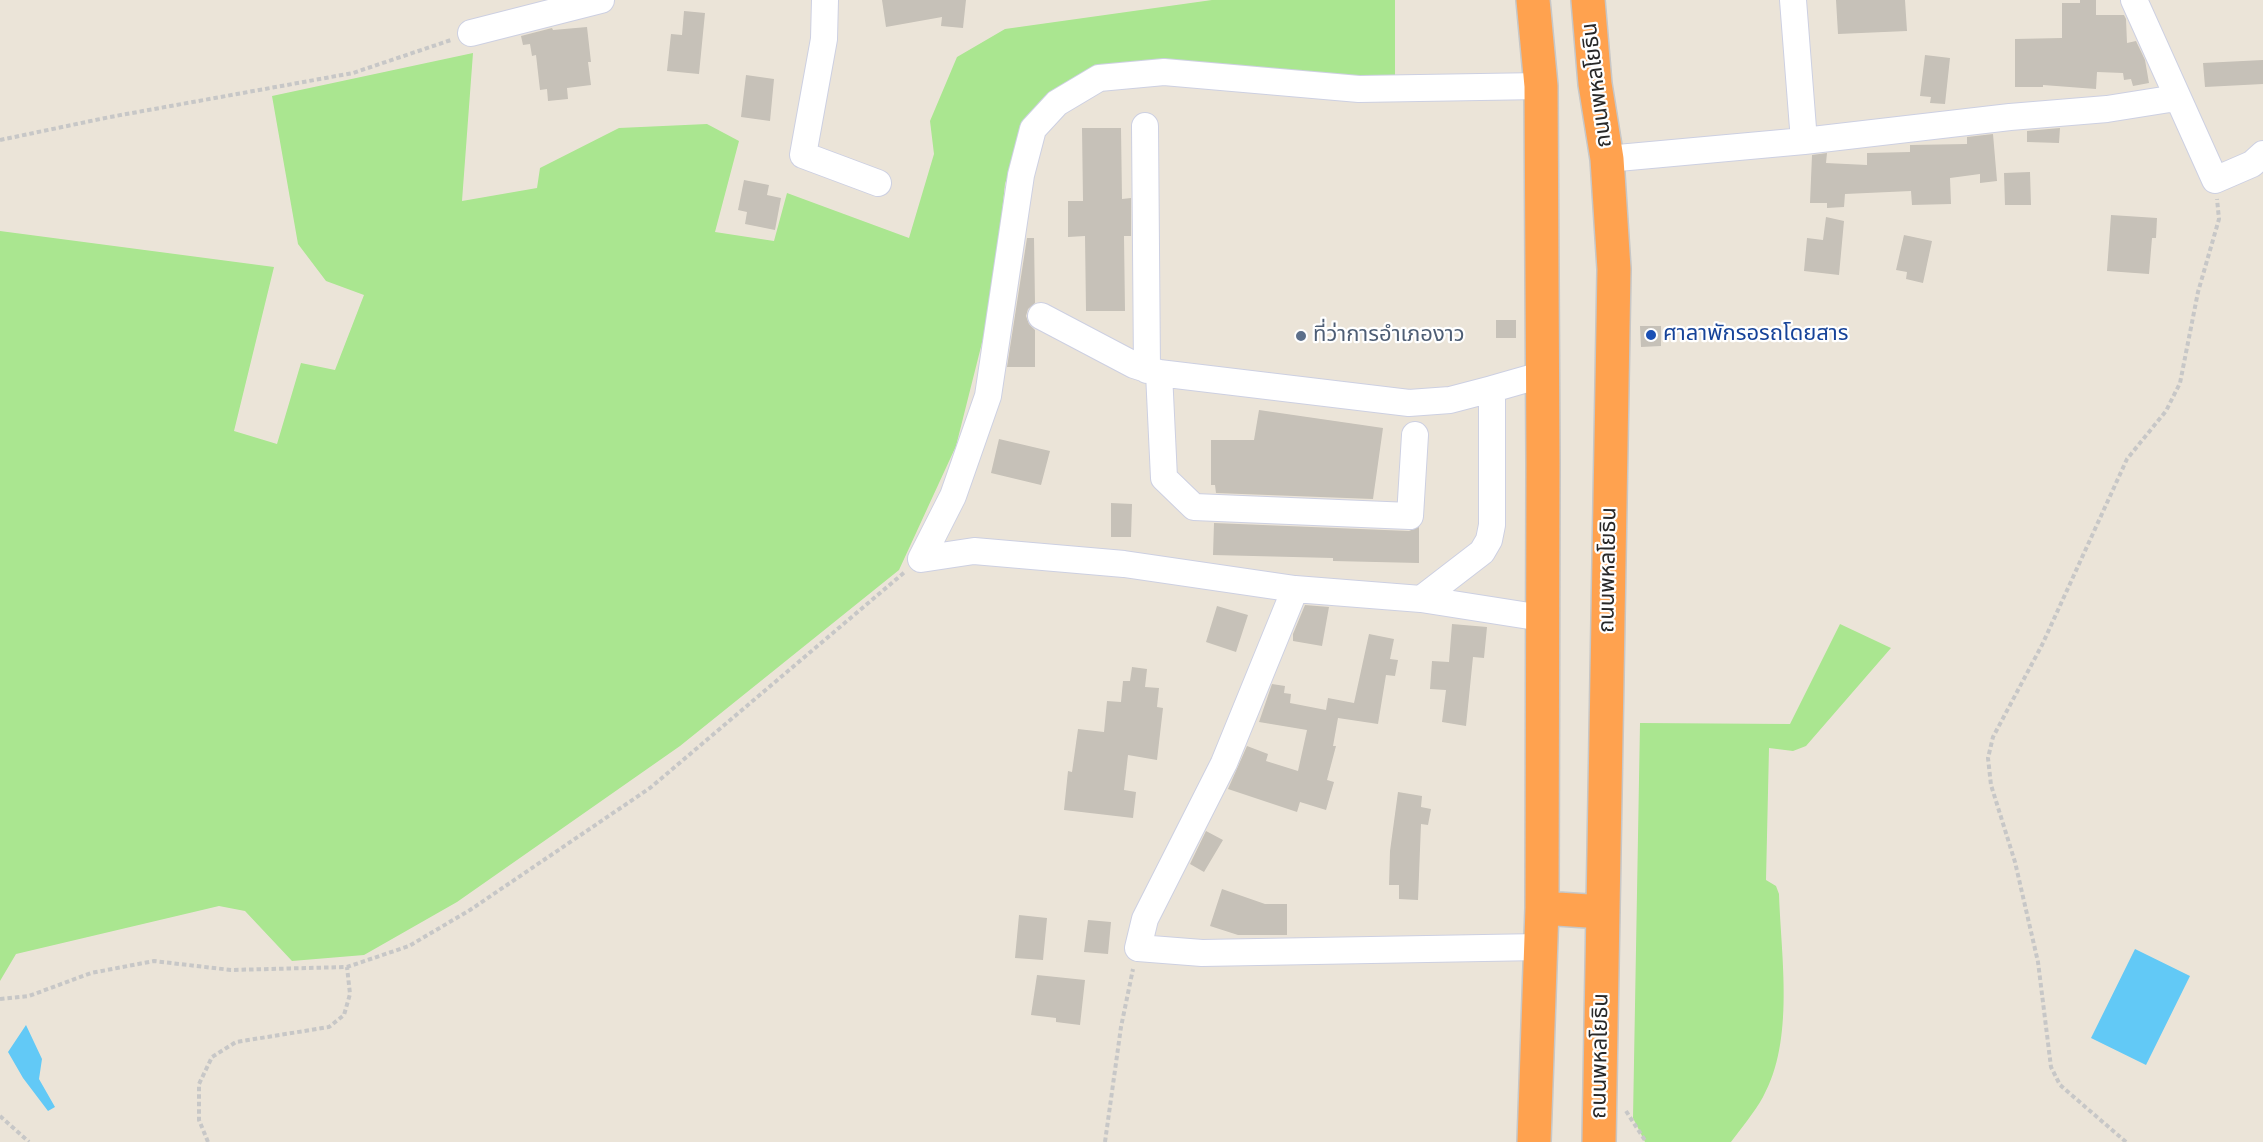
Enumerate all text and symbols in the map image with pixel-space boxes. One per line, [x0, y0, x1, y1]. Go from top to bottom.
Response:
street label: ถนนพหลโยธิน [1577, 21, 1619, 149]
place label: ศาลาพักรอรถโดยสาร [1663, 322, 1849, 348]
place label: ที่ว่าการอำเภองาว [1313, 323, 1465, 349]
marker: ศาลาพักรอรถโดยสาร [1644, 328, 1658, 342]
marker: ที่ว่าการอำเภองาว [1294, 329, 1308, 343]
street label: ถนนพหลโยธิน [1595, 507, 1623, 633]
street label: ถนนพหลโยธิน [1587, 993, 1615, 1119]

